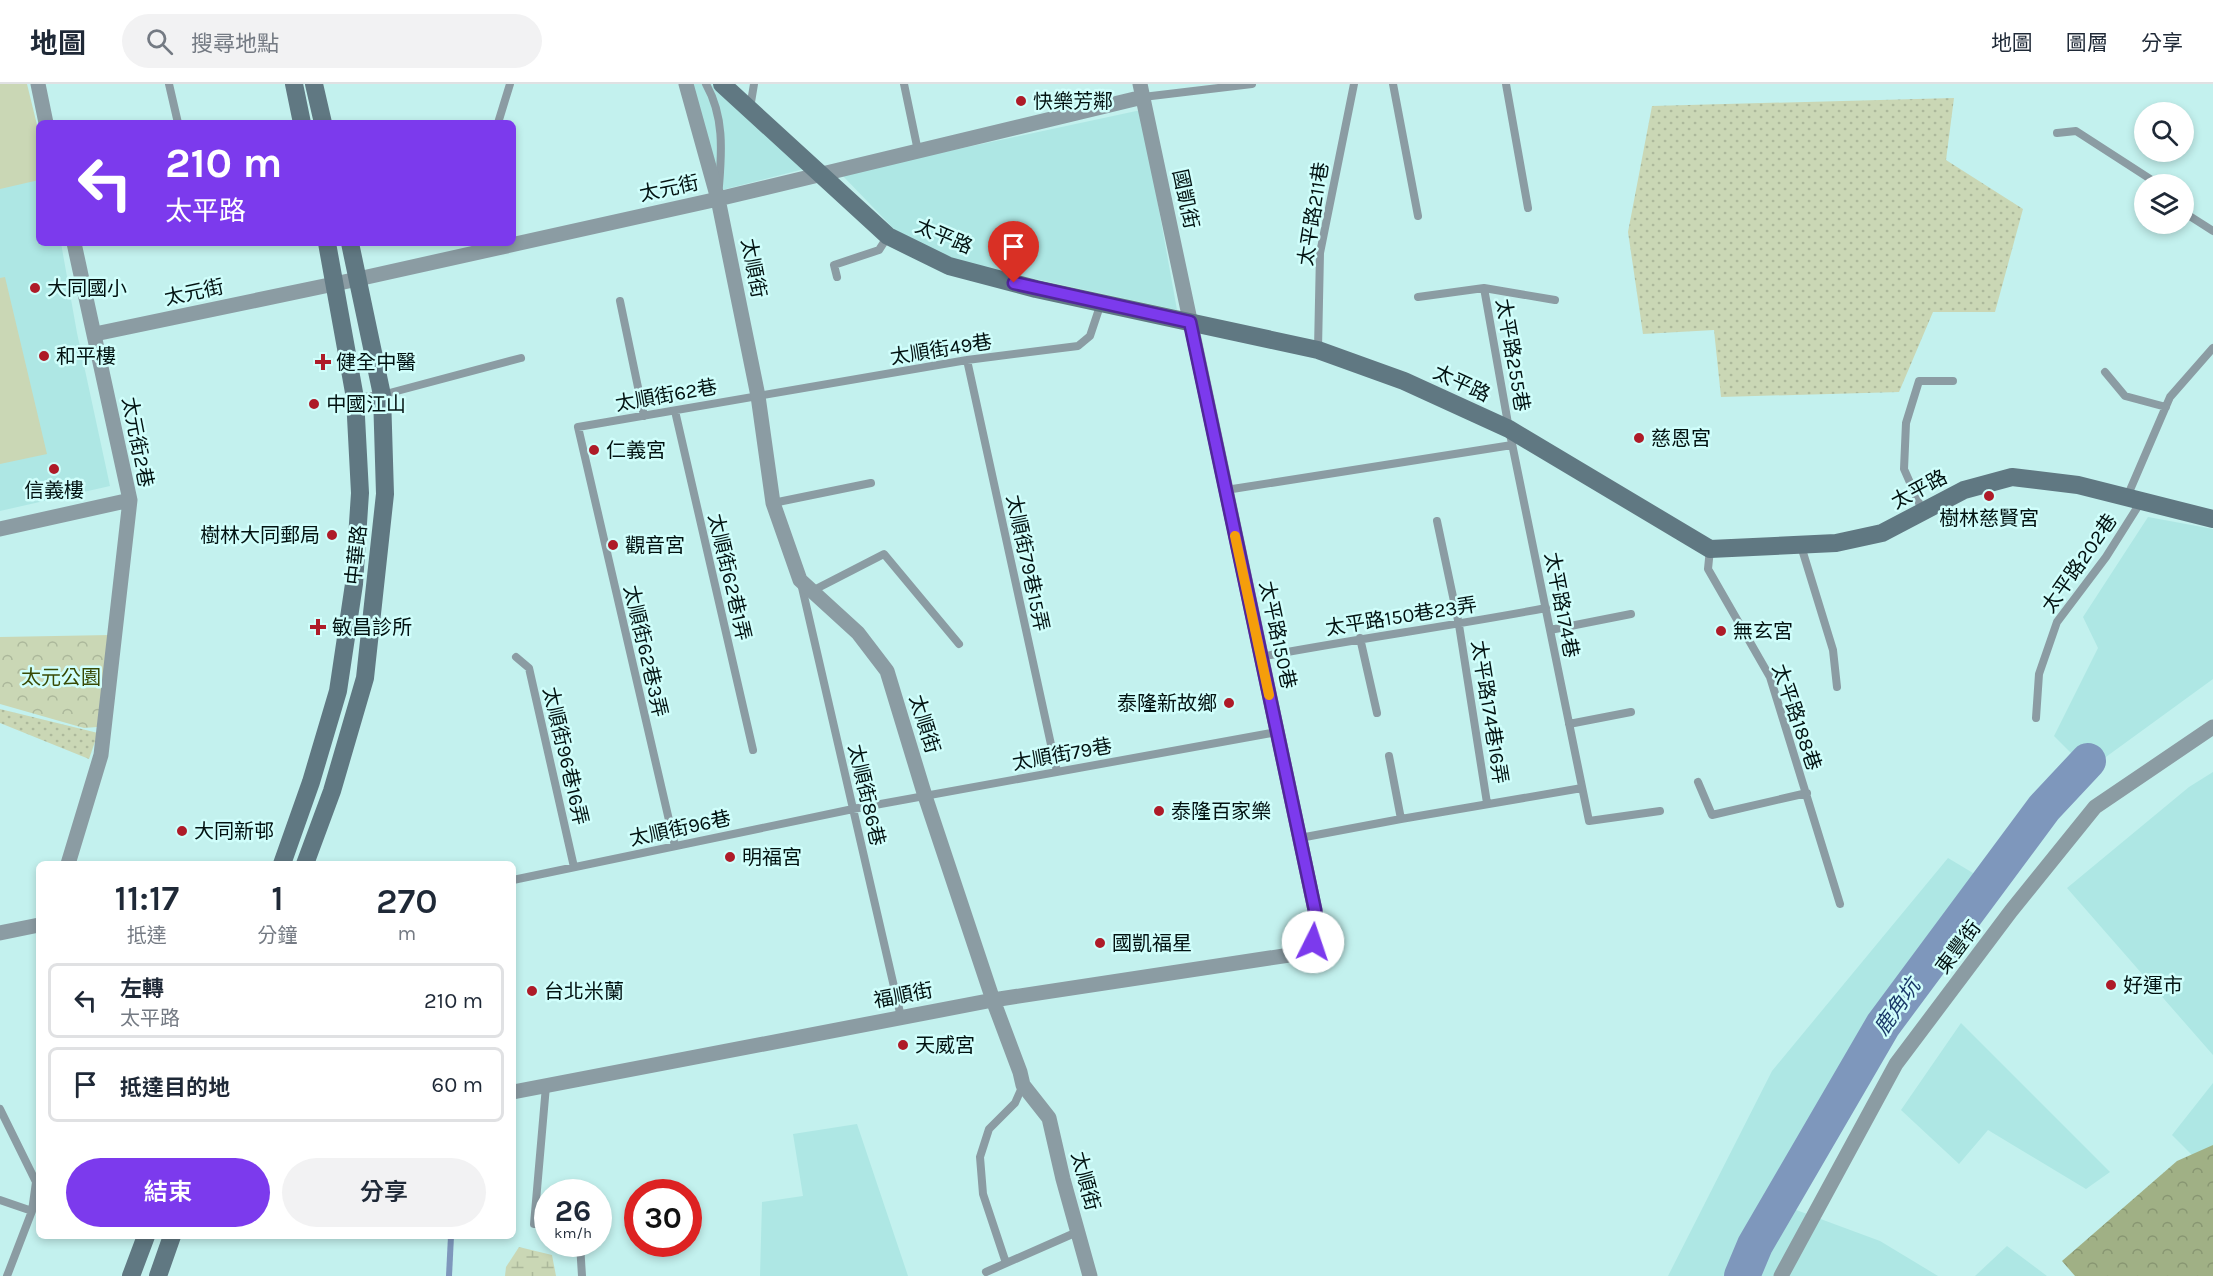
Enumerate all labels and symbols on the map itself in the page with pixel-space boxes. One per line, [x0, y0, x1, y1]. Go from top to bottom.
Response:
place label: 快樂芳鄰 [1033, 90, 1113, 113]
marker: 快樂芳鄰 [1014, 94, 1028, 108]
street label: 太平路211巷 [1294, 161, 1333, 268]
street label: 國凱街 [1168, 167, 1203, 231]
street label: 太元街 [637, 171, 701, 206]
street label: 太平路 [912, 214, 976, 259]
pin [988, 221, 1039, 283]
street label: 太順街 [736, 236, 771, 300]
street label: 太元街 [162, 275, 226, 310]
place label: 大同國小 [47, 277, 127, 300]
marker: 大同國小 [28, 281, 42, 295]
street label: 太平路255巷 [1491, 297, 1534, 413]
street label: 太順街49巷 [889, 330, 994, 369]
place label: 和平樓 [56, 345, 116, 368]
marker: 和平樓 [37, 349, 51, 363]
place label: 健全中醫 [336, 351, 416, 374]
marker: 健全中醫 [314, 353, 332, 371]
street label: 太平路 [1430, 360, 1494, 407]
street label: 太順街62巷 [613, 375, 719, 416]
place label: 中國江山 [326, 393, 406, 416]
street label: 太元街2巷 [117, 395, 158, 489]
marker: 中國江山 [307, 397, 321, 411]
place label: 慈恩宮 [1651, 427, 1711, 450]
marker: 慈恩宮 [1632, 431, 1646, 445]
place label: 仁義宮 [606, 439, 666, 462]
marker: 仁義宮 [587, 443, 601, 457]
marker: 信義樓 [47, 462, 61, 476]
street label: 太平路 [1887, 465, 1951, 514]
place label: 信義樓 [24, 479, 84, 502]
marker: 樹林慈賢宮 [1982, 489, 1996, 503]
street label: 太順街79巷15弄 [1002, 493, 1053, 633]
place label: 樹林慈賢宮 [1939, 507, 2039, 530]
street label: 太平路202巷 [2037, 510, 2122, 617]
street label: 太順街62巷1弄 [704, 511, 755, 643]
place label: 樹林大同郵局 [200, 524, 320, 547]
street label: 中華路 [342, 524, 371, 586]
marker: 樹林大同郵局 [325, 528, 339, 542]
place label: 觀音宮 [625, 534, 685, 557]
marker: 觀音宮 [606, 538, 620, 552]
street label: 太平路174巷 [1540, 550, 1583, 660]
street label: 太平路150巷 [1255, 579, 1300, 691]
street label: 太順街62巷3弄 [619, 583, 672, 719]
street label: 太平路150巷23弄 [1324, 593, 1479, 640]
place label: 敏昌診所 [332, 616, 412, 639]
marker: 敏昌診所 [309, 618, 327, 636]
place label: 無玄宮 [1733, 620, 1793, 643]
marker: 無玄宮 [1714, 624, 1728, 638]
street label: 太平路174巷16弄 [1467, 639, 1512, 786]
street label: 太平路188巷 [1768, 661, 1826, 773]
park label: 太元公園 [21, 666, 101, 689]
street label: 太順街96巷16弄 [538, 685, 593, 827]
street label: 太順街 [905, 692, 944, 756]
place label: 泰隆新故鄉 [1117, 692, 1217, 715]
marker: 泰隆新故鄉 [1222, 696, 1236, 710]
street label: 太順街79巷 [1010, 734, 1114, 775]
street label: 太順街86巷 [844, 742, 889, 848]
place label: 泰隆百家樂 [1171, 800, 1271, 823]
marker: 泰隆百家樂 [1152, 804, 1166, 818]
street label: 太順街96巷 [627, 807, 733, 850]
place label: 大同新邨 [194, 820, 274, 843]
marker: 大同新邨 [175, 824, 189, 838]
place label: 明福宮 [742, 846, 802, 869]
marker: 明福宮 [723, 850, 737, 864]
position arrow [1281, 910, 1345, 974]
street label: 東豐街 [1931, 916, 1986, 978]
place label: 國凱福星 [1112, 932, 1192, 955]
marker: 國凱福星 [1093, 936, 1107, 950]
water label: 鹿角坑 [1869, 972, 1927, 1040]
place label: 好運市 [2123, 974, 2183, 997]
street label: 福順街 [871, 978, 935, 1013]
marker: 好運市 [2104, 978, 2118, 992]
place label: 台北米蘭 [544, 980, 624, 1003]
marker: 台北米蘭 [525, 984, 539, 998]
place label: 天威宮 [915, 1034, 975, 1057]
marker: 天威宮 [896, 1038, 910, 1052]
street label: 太順街 [1067, 1149, 1104, 1213]
speed limit sign: 30 [624, 1179, 702, 1257]

